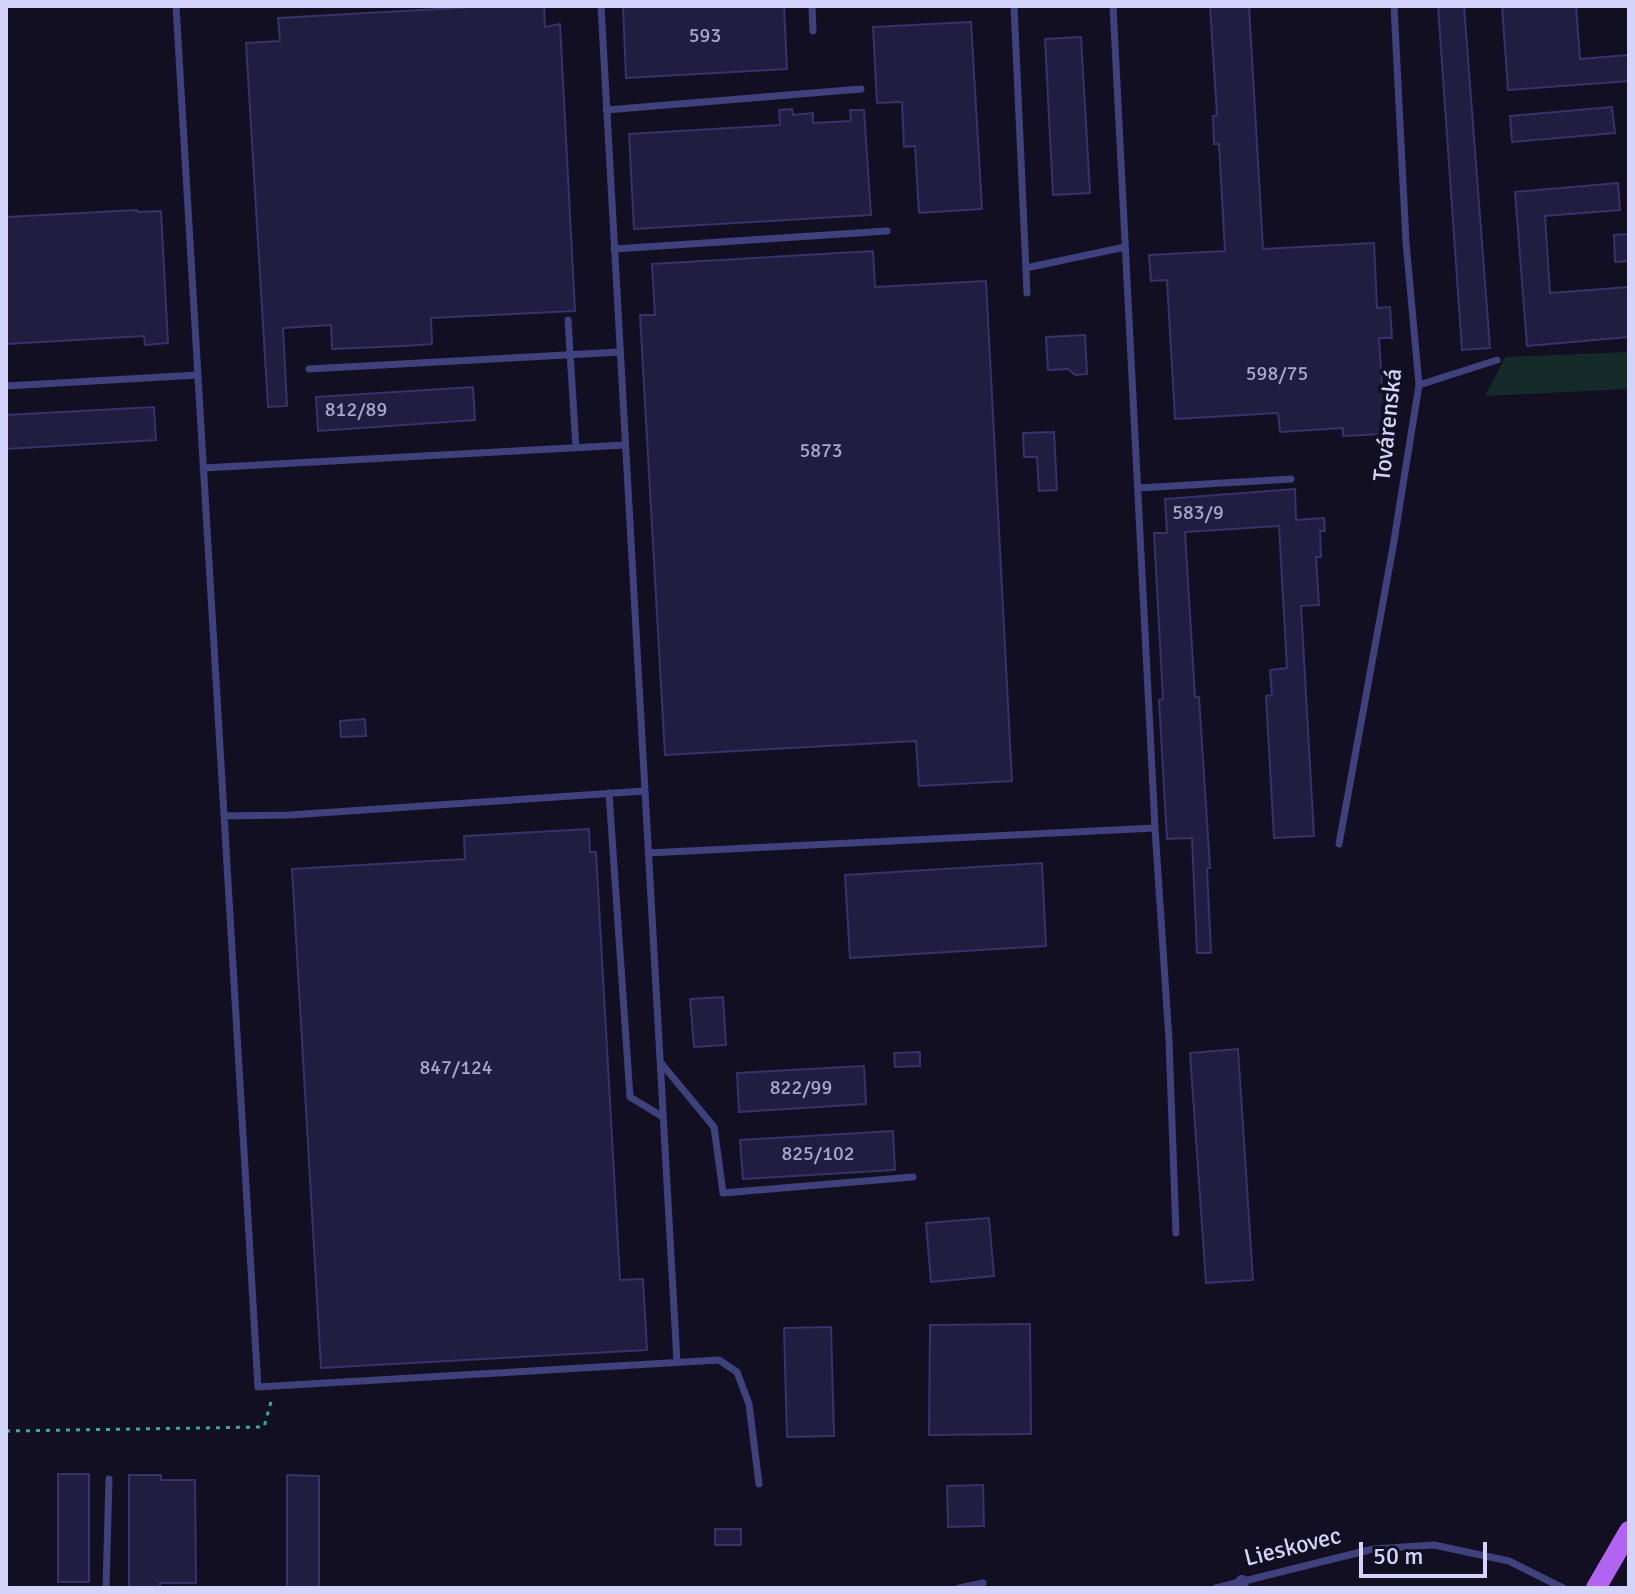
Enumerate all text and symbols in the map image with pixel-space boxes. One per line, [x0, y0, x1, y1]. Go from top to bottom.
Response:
house number: 593 [689, 25, 721, 49]
house number: 598/75 [1246, 363, 1308, 387]
street label: Továrenská [1369, 367, 1409, 483]
house number: 812/89 [325, 399, 387, 423]
house number: 5873 [799, 440, 843, 464]
house number: 583/9 [1172, 502, 1224, 526]
house number: 847/124 [419, 1057, 493, 1081]
house number: 822/99 [770, 1077, 832, 1101]
house number: 825/102 [781, 1143, 855, 1167]
street label: Lieskovec [1242, 1522, 1344, 1574]
scale bar [1363, 1526, 1491, 1576]
text: 50 m [1373, 1541, 1423, 1571]

